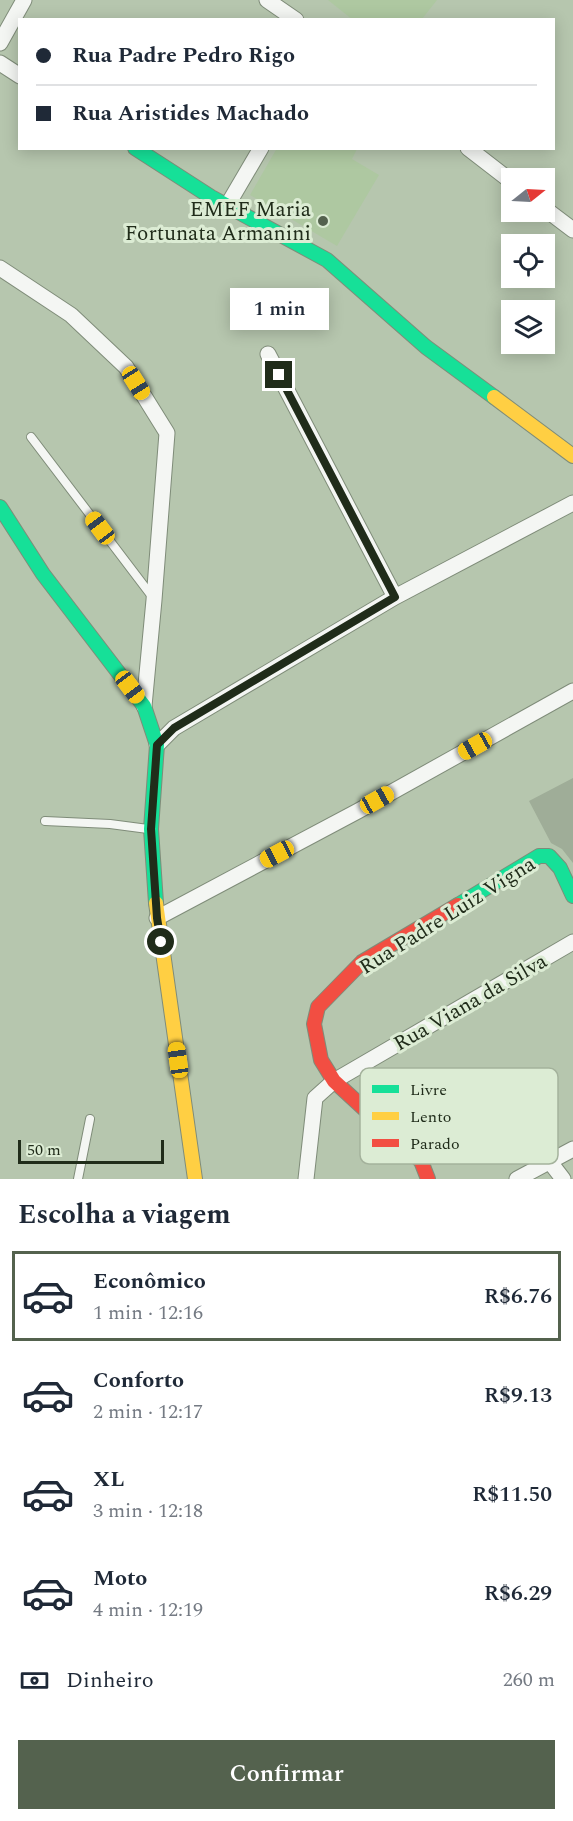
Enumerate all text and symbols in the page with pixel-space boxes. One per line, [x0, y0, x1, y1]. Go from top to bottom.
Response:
text: Rua Padre Pedro Rigo [72, 39, 295, 72]
text: Rua Aristides Machado [72, 97, 309, 130]
north arrow [501, 168, 555, 222]
map controls [501, 168, 555, 354]
place label: EMEF Maria Fortunata Armanini [125, 194, 312, 250]
marker: EMEF Maria Fortunata Armanini [316, 214, 330, 228]
button: locate [501, 234, 555, 288]
callout: 1 min [230, 288, 328, 330]
text: 1 min [254, 294, 305, 324]
button: layers [501, 300, 555, 354]
route end [265, 361, 292, 388]
car [119, 363, 153, 403]
car [82, 508, 118, 548]
car [112, 667, 148, 707]
car [455, 729, 495, 763]
car [357, 783, 397, 817]
car [257, 838, 297, 870]
street label: Rua Padre Luiz Vigna [353, 848, 543, 983]
route start [147, 928, 174, 955]
street label: Rua Viana da Silva [388, 945, 554, 1060]
car [167, 1041, 189, 1079]
legend [360, 1068, 558, 1164]
text: Livre [410, 1078, 447, 1102]
text: Lento [410, 1105, 451, 1129]
text: Parado [410, 1132, 460, 1156]
scale bar [18, 1137, 164, 1164]
text: 50 m [27, 1138, 61, 1162]
text: Escolha a viagem [18, 1194, 231, 1236]
text: Econômico [93, 1265, 206, 1298]
icon: car [21, 1269, 75, 1323]
text: R$6.76 [484, 1280, 552, 1313]
text: 1 min · 12:16 [93, 1298, 203, 1328]
text: Conforto [93, 1364, 184, 1397]
icon: car [21, 1368, 75, 1422]
text: R$9.13 [484, 1379, 552, 1412]
text: 2 min · 12:17 [93, 1397, 203, 1427]
text: XL [93, 1463, 124, 1496]
icon: car [21, 1467, 75, 1521]
text: R$11.50 [472, 1478, 552, 1511]
text: 3 min · 12:18 [93, 1496, 203, 1526]
text: Moto [93, 1562, 147, 1595]
icon: car [21, 1566, 75, 1620]
text: R$6.29 [484, 1577, 552, 1610]
text: 4 min · 12:19 [93, 1595, 203, 1625]
icon: cash [18, 1664, 51, 1697]
text: Dinheiro [66, 1664, 154, 1697]
text: 260 m [503, 1665, 555, 1695]
button: Confirmar [18, 1740, 555, 1809]

